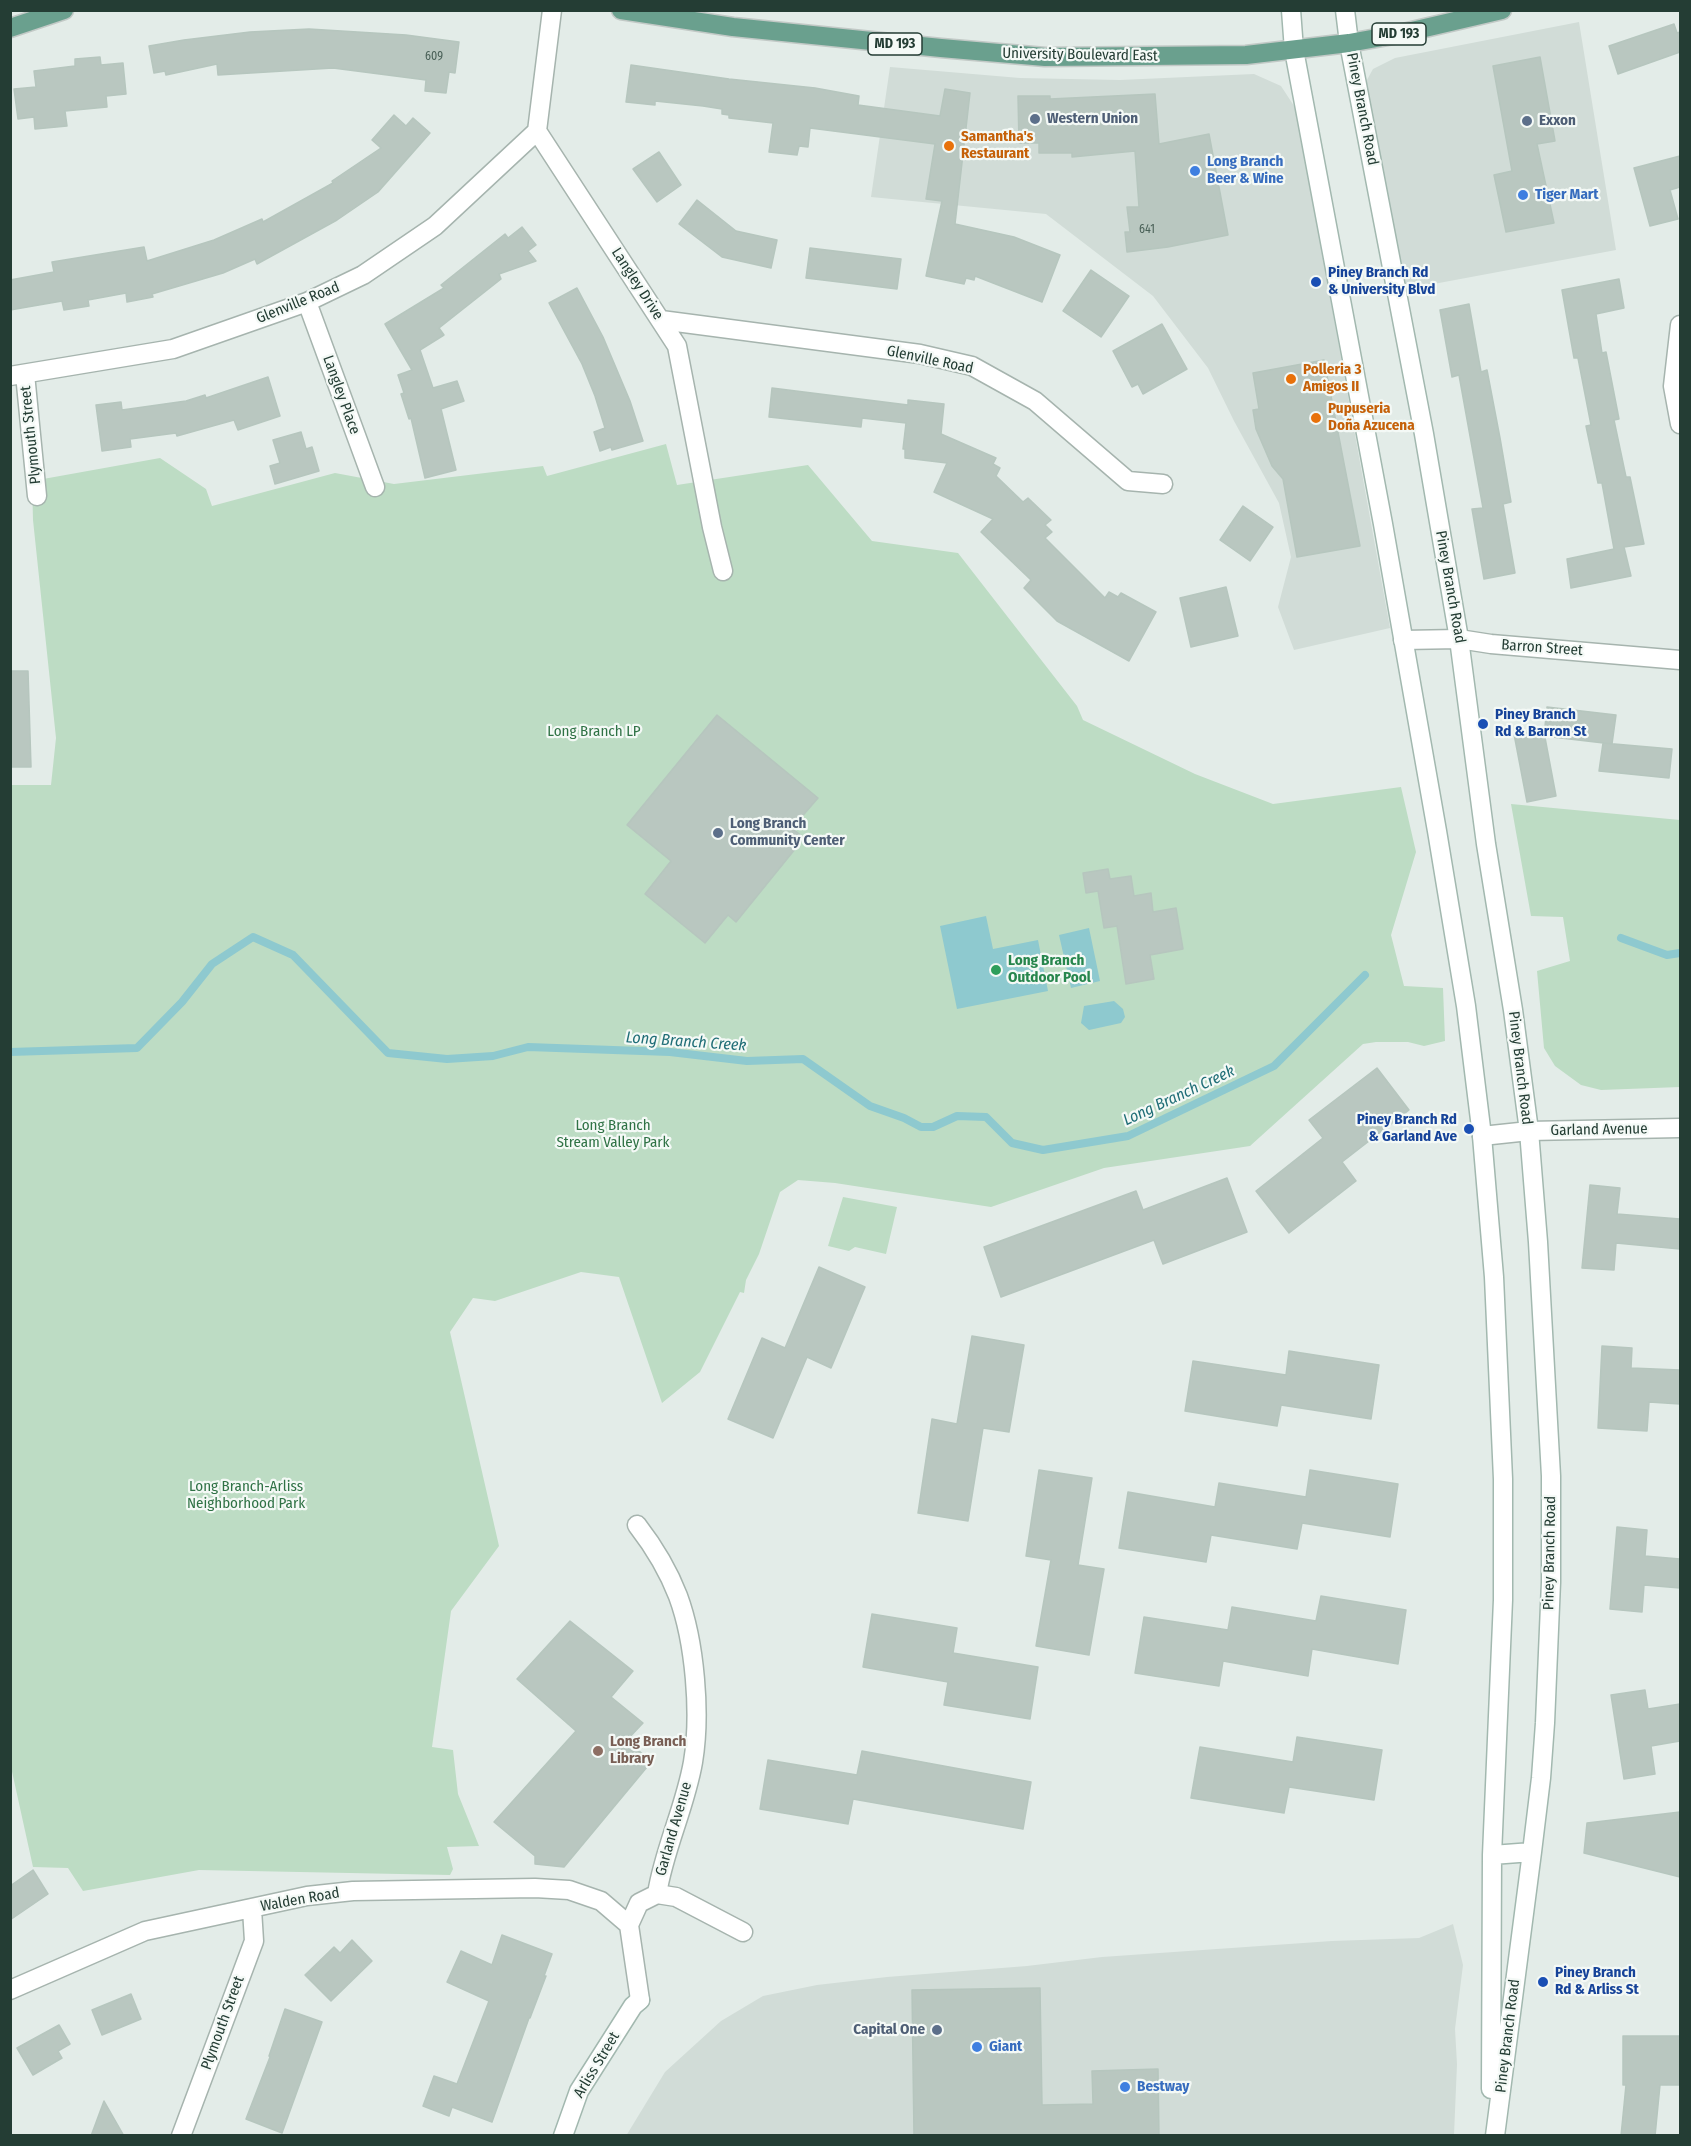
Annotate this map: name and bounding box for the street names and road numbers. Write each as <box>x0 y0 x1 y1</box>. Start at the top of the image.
road number: MD 193 <box>1372 23 1426 45</box>
road number: MD 193 <box>868 33 922 55</box>
street label: University Boulevard East <box>1002 45 1158 65</box>
street label: Piney Branch Road <box>1342 51 1382 167</box>
street label: Langley Drive <box>607 245 667 323</box>
street label: Glenville Road <box>254 278 342 328</box>
street label: Glenville Road <box>885 342 975 378</box>
street label: Langley Place <box>318 353 364 437</box>
street label: Plymouth Street <box>17 385 45 485</box>
street label: Piney Branch Road <box>1431 529 1469 645</box>
street label: Barron Street <box>1501 636 1583 660</box>
street label: Piney Branch Road <box>1504 1010 1536 1126</box>
street label: Garland Avenue <box>1550 1120 1648 1140</box>
street label: Piney Branch Road <box>1540 1496 1560 1610</box>
street label: Garland Avenue <box>652 1780 696 1878</box>
street label: Walden Road <box>259 1884 341 1916</box>
street label: Plymouth Street <box>198 1974 248 2072</box>
street label: Piney Branch Road <box>1492 1978 1524 2094</box>
street label: Arliss Street <box>570 2029 624 2101</box>

